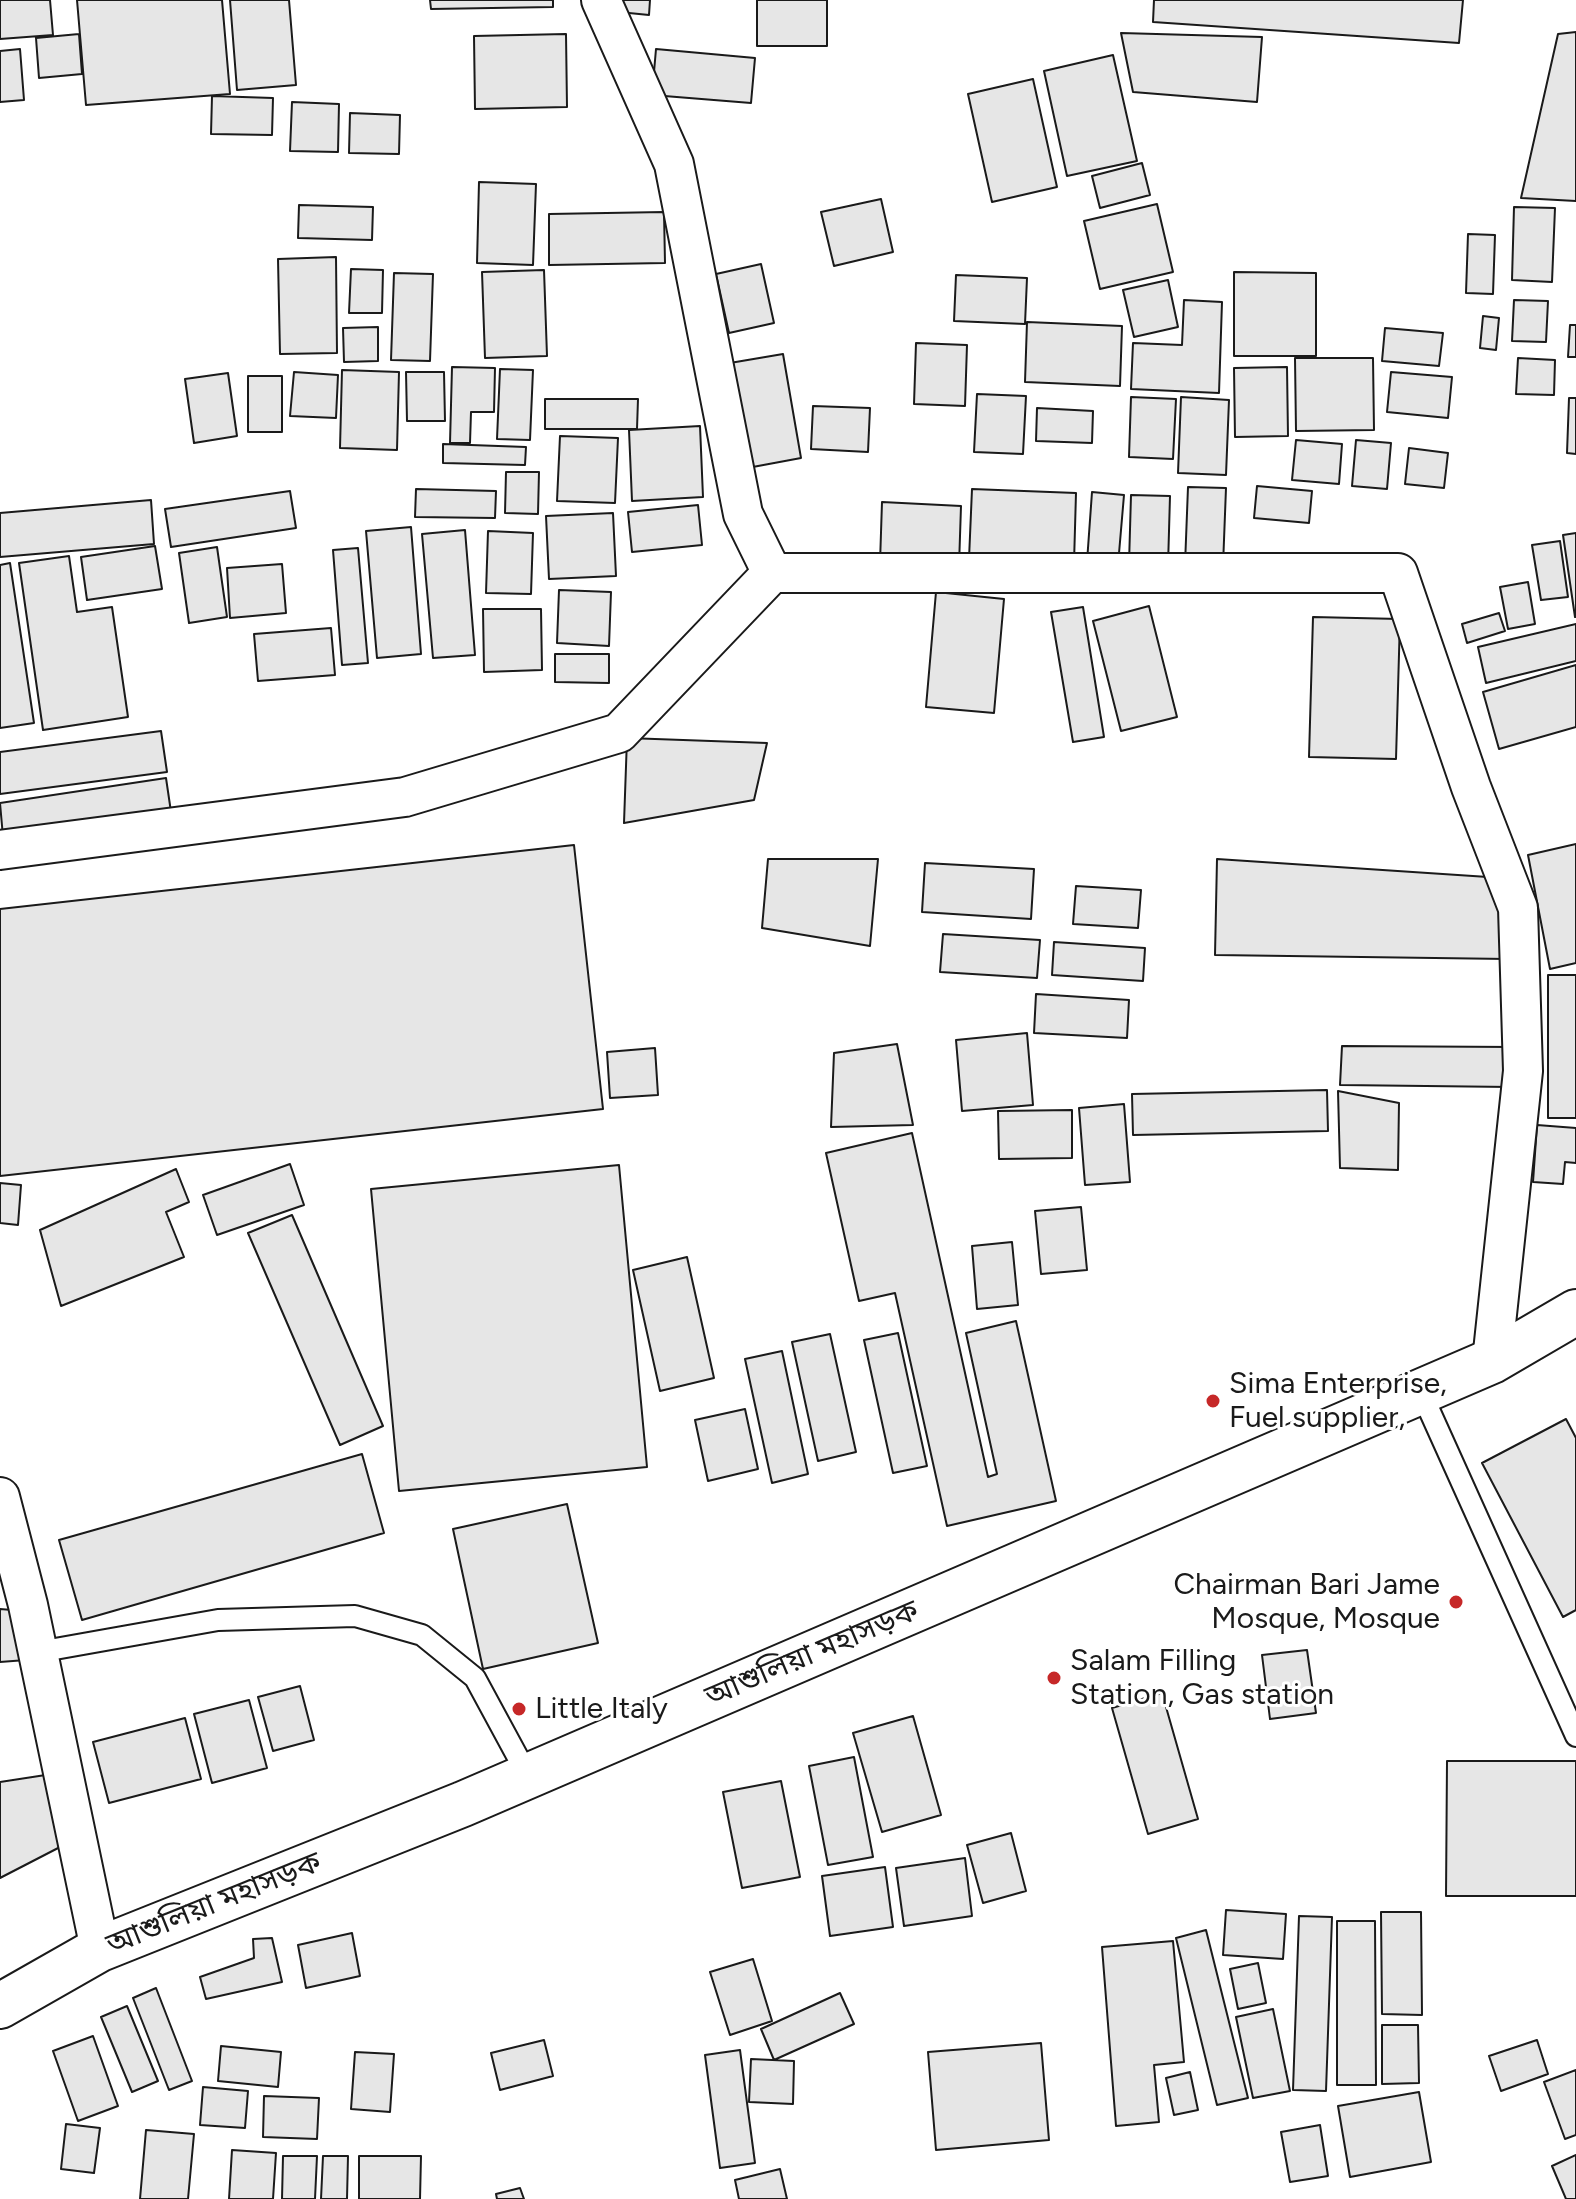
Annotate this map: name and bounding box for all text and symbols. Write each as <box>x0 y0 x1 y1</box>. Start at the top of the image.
place label: Sima Enterprise, Fuel supplier, <box>1229 1366 1447 1436</box>
marker: Sima Enterprise, Fuel supplier, <box>1204 1392 1222 1410</box>
place label: Chairman Bari Jame Mosque, Mosque <box>1173 1567 1440 1638</box>
street label: আশুলিয়া মহাসড়ক <box>700 1593 924 1715</box>
marker: Chairman Bari Jame Mosque, Mosque <box>1447 1593 1465 1611</box>
place label: Salam Filling Station, Gas station <box>1070 1643 1334 1714</box>
marker: Salam Filling Station, Gas station <box>1045 1669 1063 1687</box>
place label: Little Italy <box>535 1691 668 1727</box>
marker: Little Italy <box>510 1700 528 1718</box>
street label: আশুলিয়া মহাসড়ক <box>101 1845 327 1963</box>

